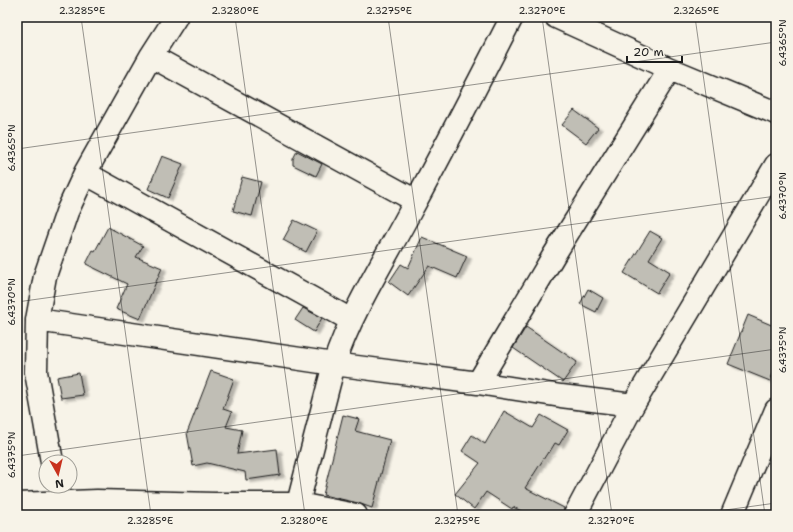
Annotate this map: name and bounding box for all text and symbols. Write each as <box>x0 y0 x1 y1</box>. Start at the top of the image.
text: 2.3285°E <box>59 4 105 17</box>
text: 2.3280°E <box>211 4 259 17</box>
text: 2.3275°E <box>366 4 412 17</box>
text: 2.3270°E <box>519 4 565 17</box>
text: 2.3265°E <box>673 4 719 17</box>
text: 6.4365°N <box>776 19 789 67</box>
scale bar <box>627 38 682 64</box>
text: 20 m <box>633 44 664 60</box>
text: 6.4365°N <box>5 124 18 172</box>
text: 6.4370°N <box>776 172 789 220</box>
text: 6.4370°N <box>5 278 18 326</box>
text: 6.4375°N <box>776 327 789 373</box>
text: 6.4375°N <box>5 432 18 478</box>
north arrow <box>38 454 78 494</box>
text: N <box>54 475 65 491</box>
text: 2.3285°E <box>127 514 173 527</box>
text: 2.3280°E <box>280 514 328 527</box>
text: 2.3275°E <box>434 514 480 527</box>
text: 2.3270°E <box>588 514 634 527</box>

